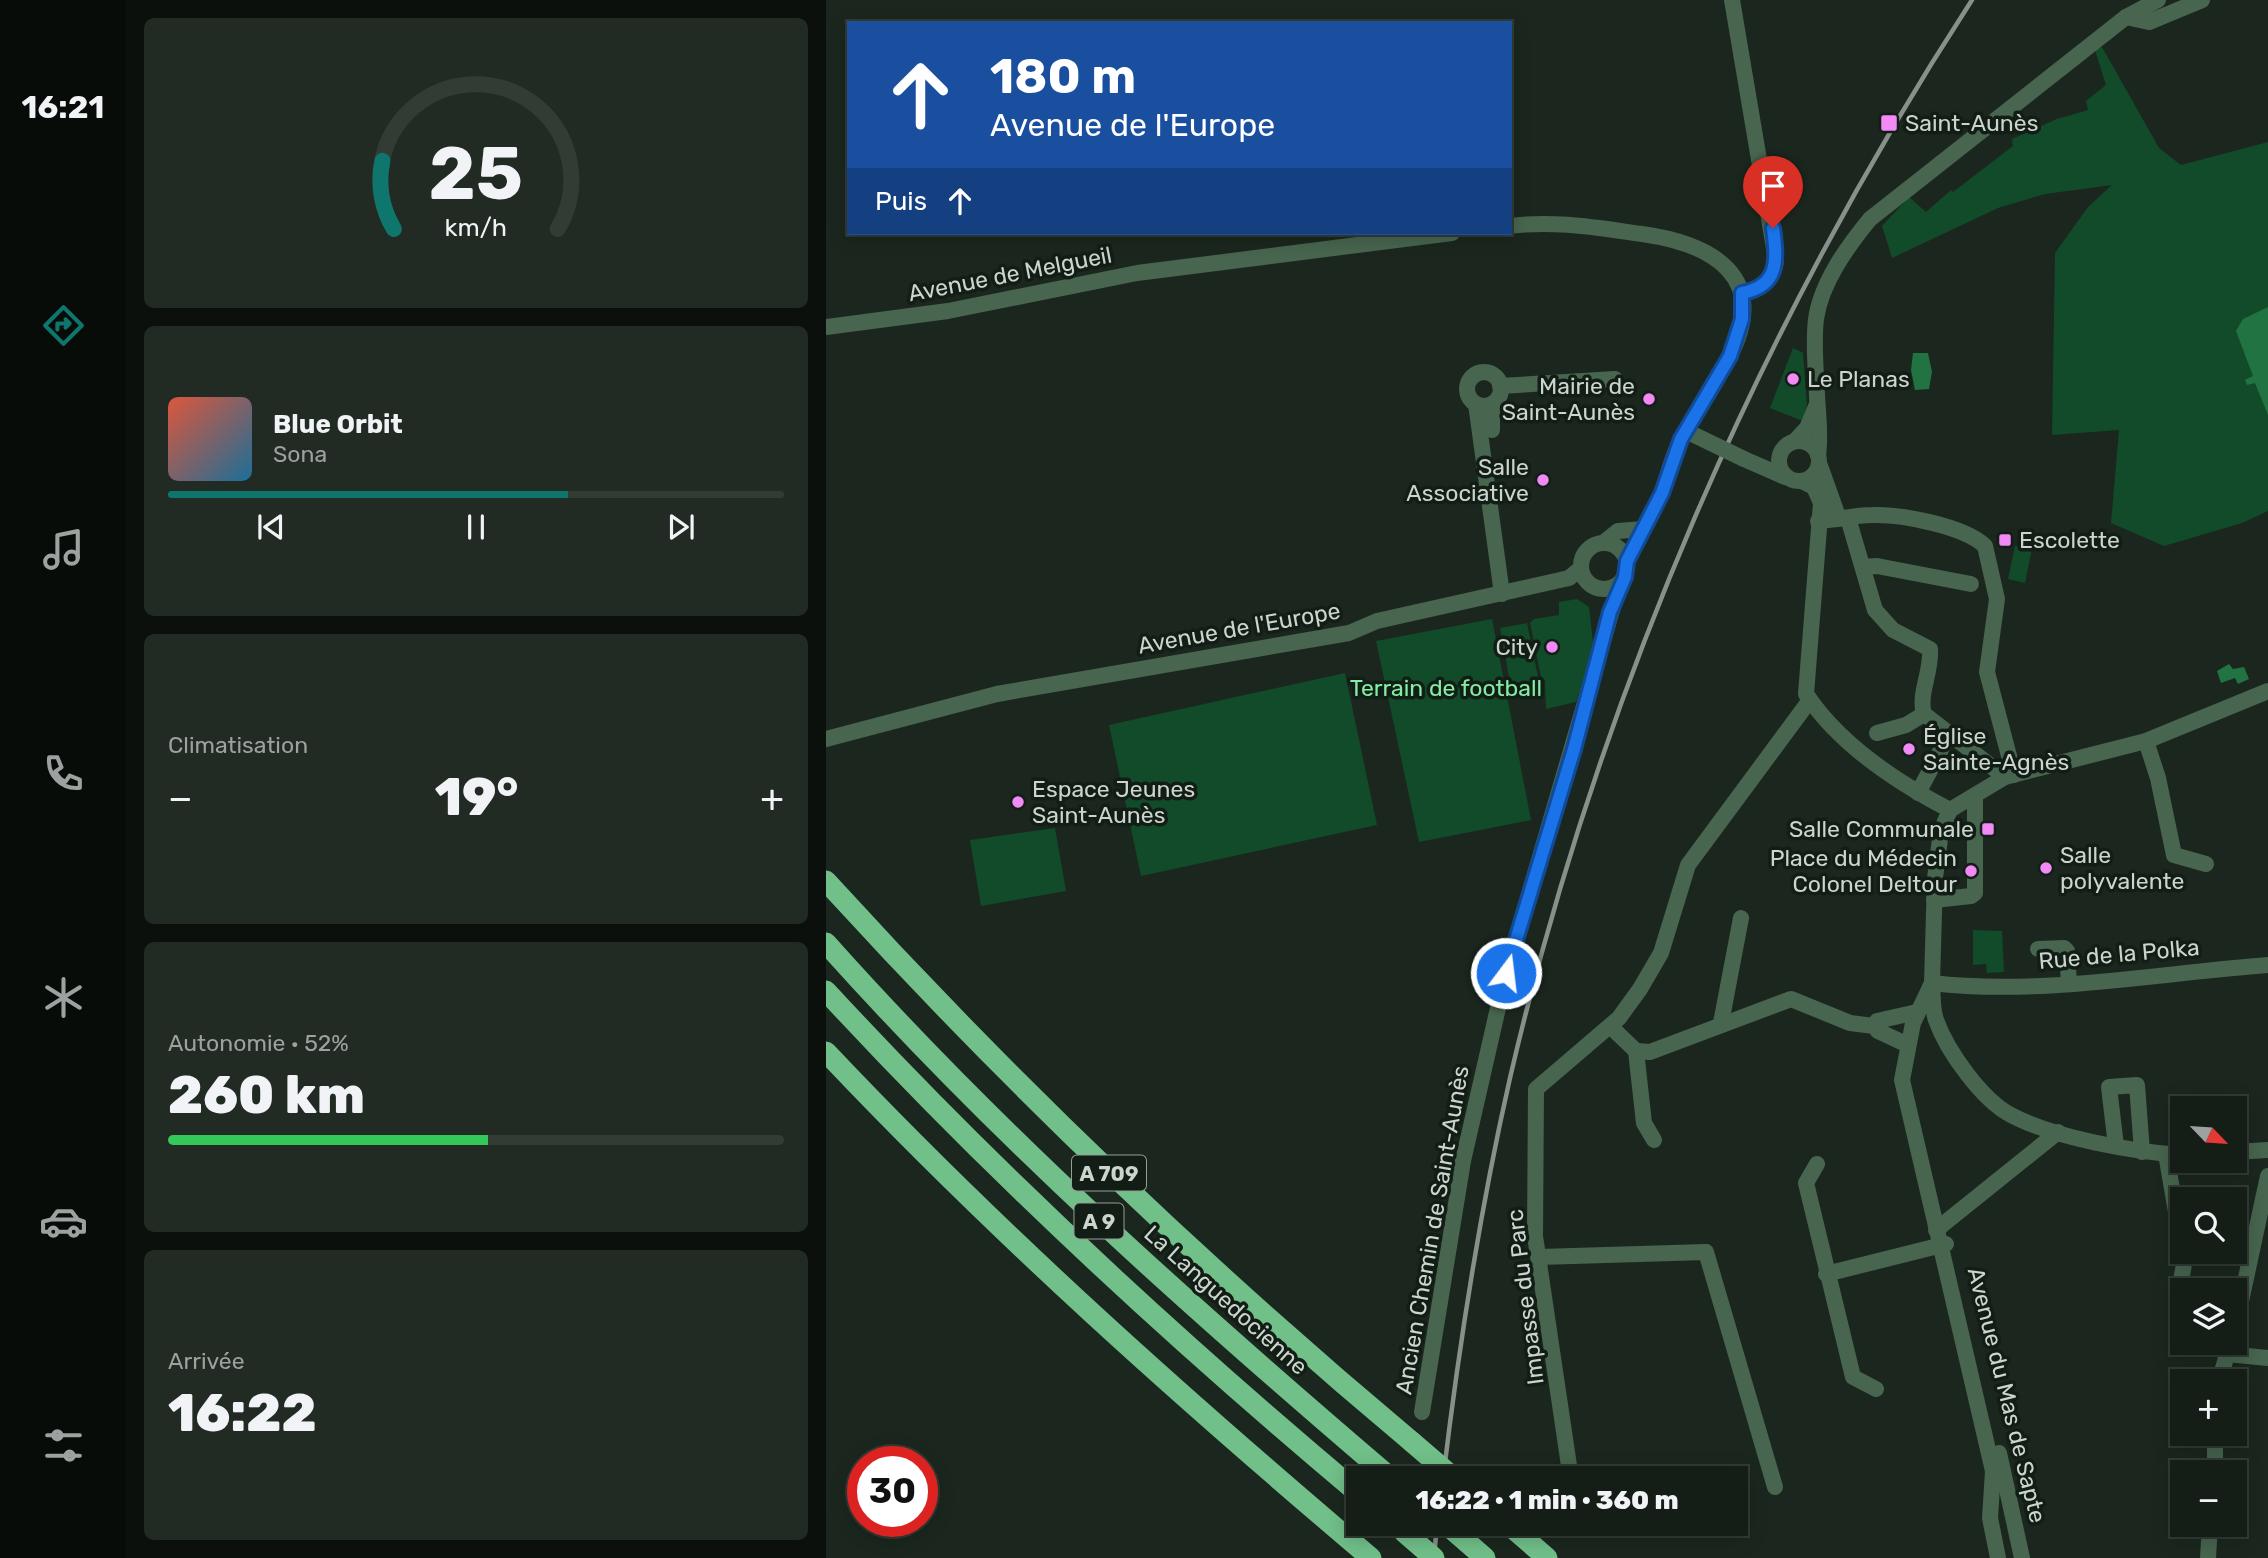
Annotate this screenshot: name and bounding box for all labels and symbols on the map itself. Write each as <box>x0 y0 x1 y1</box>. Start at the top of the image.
place label: Saint-Aunès <box>1905 109 2038 137</box>
marker: Saint-Aunès <box>1879 113 1899 133</box>
pin <box>1743 156 1803 228</box>
street label: Avenue de Melgueil <box>906 241 1114 307</box>
place label: Le Planas <box>1807 365 1910 393</box>
marker: Le Planas <box>1785 371 1801 387</box>
place label: Mairie de Saint-Aunès <box>1502 372 1635 426</box>
marker: Mairie de Saint-Aunès <box>1641 391 1657 407</box>
place label: Salle Associative <box>1406 453 1529 507</box>
marker: Salle Associative <box>1535 472 1551 488</box>
place label: Escolette <box>2019 526 2120 554</box>
marker: Escolette <box>1997 532 2013 548</box>
street label: Avenue de l'Europe <box>1136 596 1342 660</box>
place label: City <box>1495 633 1538 661</box>
marker: City <box>1544 639 1560 655</box>
park label: Terrain de football <box>1350 674 1542 702</box>
place label: Église Sainte-Agnès <box>1923 722 2069 776</box>
marker: Église Sainte-Agnès <box>1901 741 1917 757</box>
place label: Espace Jeunes Saint-Aunès <box>1032 775 1195 829</box>
marker: Espace Jeunes Saint-Aunès <box>1010 794 1026 810</box>
place label: Salle Communale <box>1789 815 1974 843</box>
marker: Salle Communale <box>1980 821 1996 837</box>
place label: Salle polyvalente <box>2060 841 2184 895</box>
place label: Place du Médecin Colonel Deltour <box>1770 844 1957 898</box>
marker: Salle polyvalente <box>2038 860 2054 876</box>
marker: Place du Médecin Colonel Deltour <box>1963 863 1979 879</box>
street label: Rue de la Polka <box>2037 933 2201 975</box>
position arrow <box>1469 936 1543 1010</box>
street label: Ancien Chemin de Saint-Aunès <box>1389 1063 1475 1397</box>
north arrow <box>2170 1096 2247 1172</box>
road number: A 709 <box>1072 1156 1146 1190</box>
road number: A 9 <box>1074 1204 1124 1238</box>
street label: Impasse du Parc <box>1500 1208 1550 1386</box>
street label: La Languedocienne <box>1139 1219 1313 1381</box>
street label: Avenue du Mas de Sapte <box>1962 1264 2052 1526</box>
speed limit sign: 30 <box>847 1446 938 1537</box>

